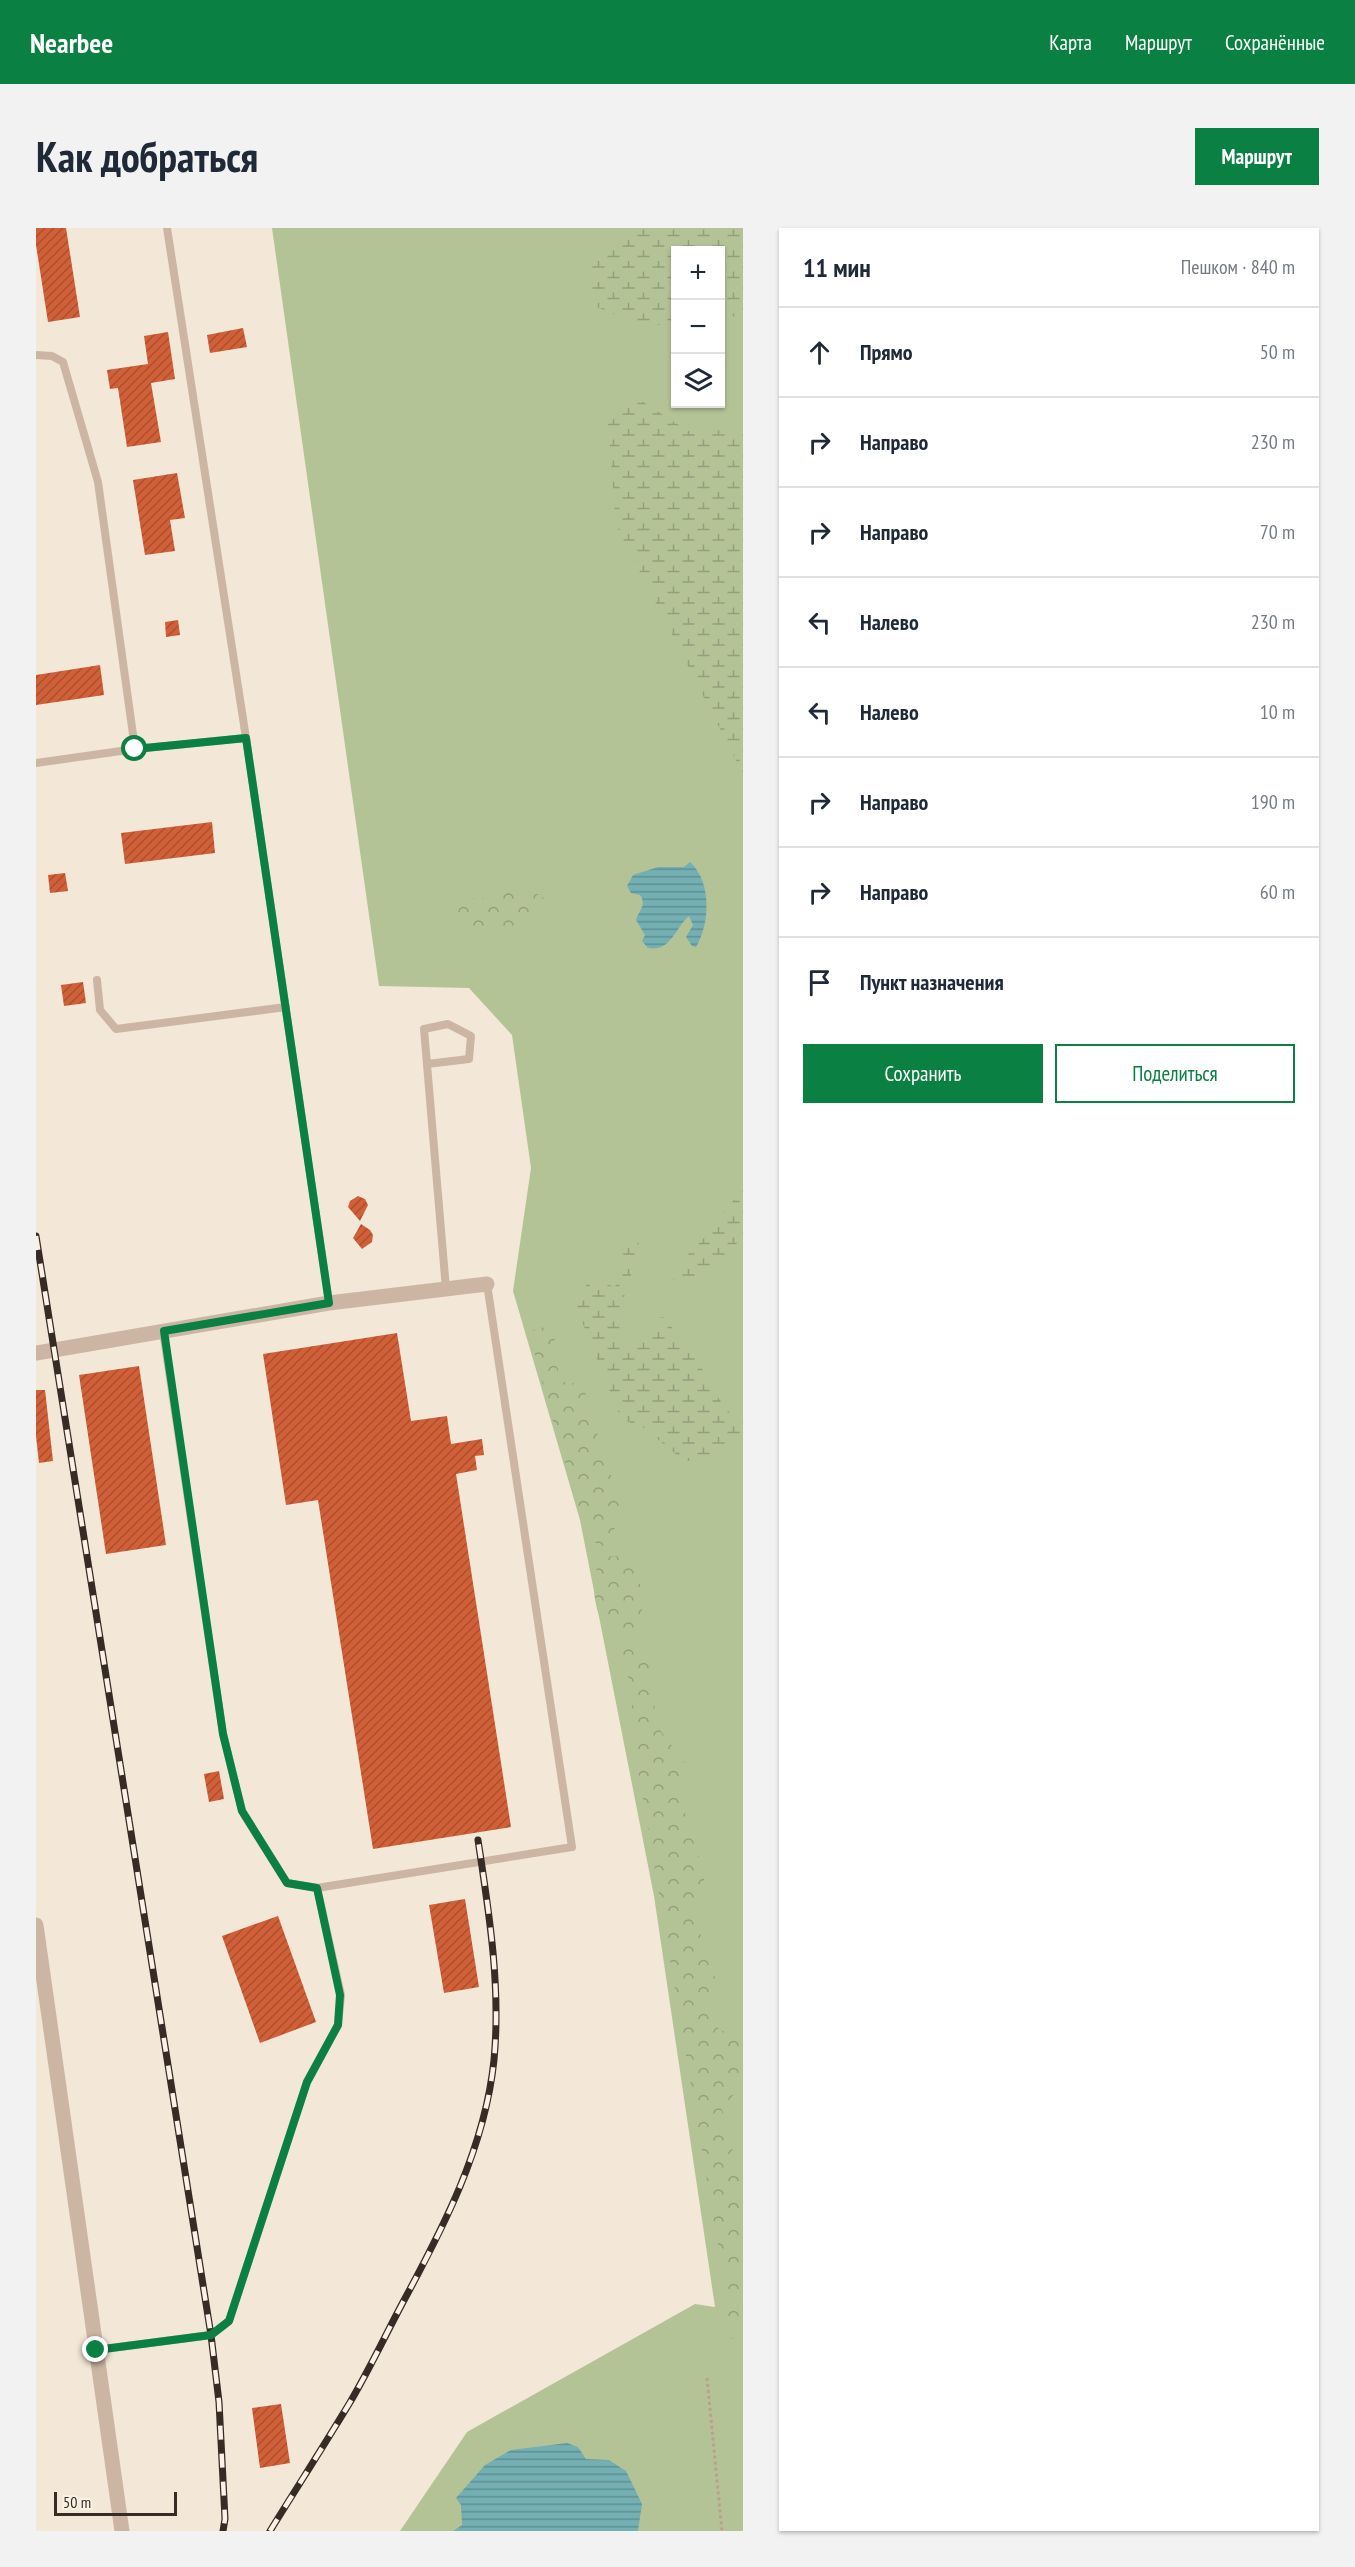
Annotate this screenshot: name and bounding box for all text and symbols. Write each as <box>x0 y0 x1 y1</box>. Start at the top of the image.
text: Nearbee <box>30 24 113 61</box>
text: Карта <box>1049 29 1092 56</box>
text: Маршрут <box>1125 29 1192 56</box>
text: Сохранённые <box>1225 29 1325 56</box>
button: Маршрут <box>1195 128 1319 185</box>
text: Как добраться <box>36 129 258 184</box>
map controls <box>671 246 725 408</box>
button: + <box>671 246 725 300</box>
text: 11 мин <box>803 251 871 284</box>
text: Пешком · 840 m <box>1181 254 1295 280</box>
button: − <box>671 300 725 354</box>
icon: ahead <box>803 336 836 369</box>
text: Прямо <box>860 338 913 366</box>
text: 50 m <box>1260 339 1295 365</box>
button: layers <box>671 354 725 408</box>
icon: right <box>803 426 836 459</box>
text: Направо <box>860 428 928 456</box>
text: 230 m <box>1251 429 1295 455</box>
icon: right <box>803 516 836 549</box>
text: Направо <box>860 518 928 546</box>
text: 70 m <box>1260 519 1295 545</box>
icon: left <box>803 606 836 639</box>
text: Налево <box>860 608 919 636</box>
text: 230 m <box>1251 609 1295 635</box>
icon: left <box>803 696 836 729</box>
text: Налево <box>860 698 919 726</box>
text: 10 m <box>1260 699 1295 725</box>
route start <box>121 735 147 761</box>
icon: right <box>803 786 836 819</box>
text: Направо <box>860 788 928 816</box>
text: 190 m <box>1251 789 1295 815</box>
icon: right <box>803 876 836 909</box>
text: Направо <box>860 878 928 906</box>
text: 60 m <box>1260 879 1295 905</box>
icon: arrive <box>803 966 836 999</box>
text: Пункт назначения <box>860 968 1004 996</box>
button: Сохранить <box>803 1044 1043 1103</box>
button: Поделиться <box>1055 1044 1295 1103</box>
route end <box>82 2336 108 2362</box>
scale bar <box>54 2489 177 2516</box>
text: 50 m <box>63 2492 91 2512</box>

